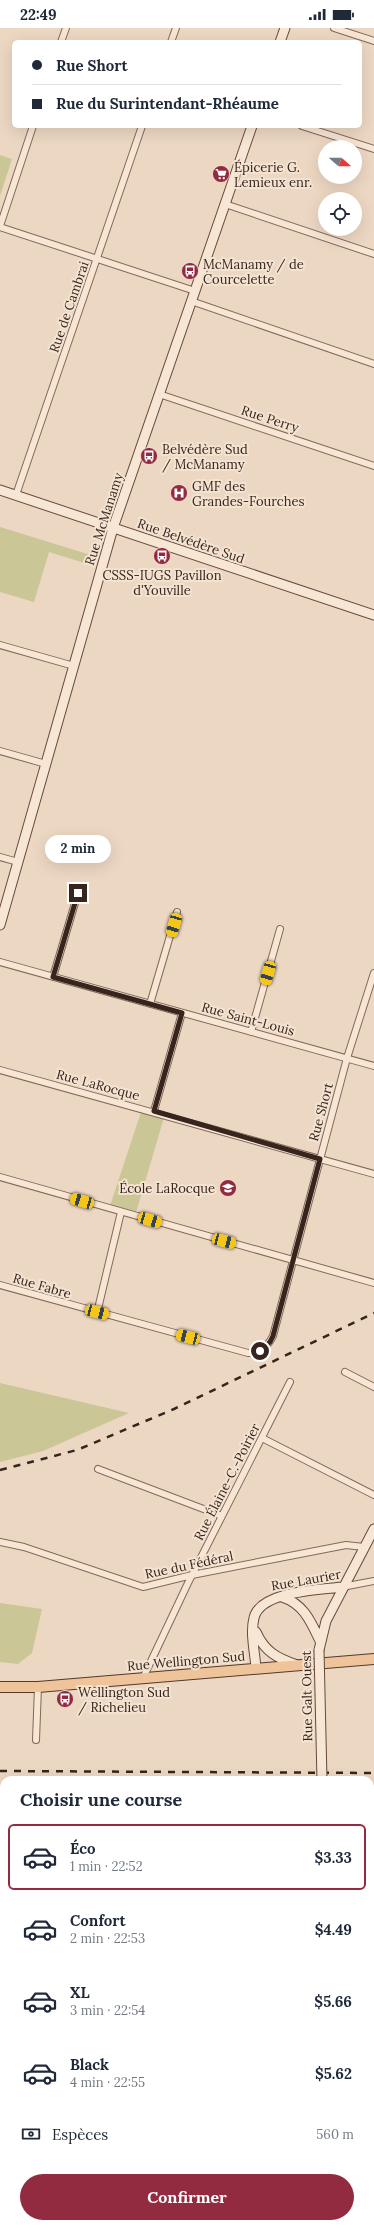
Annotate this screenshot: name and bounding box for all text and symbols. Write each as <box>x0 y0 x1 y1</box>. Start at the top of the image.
text: 22:49 <box>20 5 57 24</box>
text: Rue Short <box>56 56 128 75</box>
text: Rue du Surintendant-Rhéaume <box>56 94 279 113</box>
north arrow <box>318 140 362 184</box>
map controls <box>318 140 362 236</box>
place label: Épicerie G. Lemieux enr. <box>234 159 312 191</box>
supermarket icon: Épicerie G. Lemieux enr. <box>211 164 231 184</box>
button: locate <box>318 192 362 236</box>
place label: McManamy / de Courcelette <box>203 256 304 288</box>
street label: Rue de Cambrai <box>45 259 93 355</box>
bus stop icon: McManamy / de Courcelette <box>180 261 200 281</box>
street label: Rue Perry <box>239 402 301 436</box>
place label: Belvédère Sud / McManamy <box>162 441 248 473</box>
bus stop icon: Belvédère Sud / McManamy <box>139 446 159 466</box>
street label: Rue McManamy <box>81 470 127 568</box>
place label: GMF des Grandes-Fourches <box>192 478 305 510</box>
hospital icon: GMF des Grandes-Fourches <box>169 483 189 503</box>
street label: Rue Belvédère Sud <box>135 515 247 567</box>
bus stop icon: CSSS-IUGS Pavillon d'Youville <box>152 546 172 566</box>
place label: CSSS-IUGS Pavillon d'Youville <box>102 567 222 599</box>
callout: 2 min <box>45 835 111 863</box>
text: 2 min <box>61 840 95 857</box>
route end <box>69 884 87 902</box>
car <box>165 912 183 938</box>
car <box>259 960 277 986</box>
street label: Rue Saint-Louis <box>200 998 296 1040</box>
street label: Rue LaRocque <box>54 1066 142 1104</box>
street label: Rue Short <box>305 1081 337 1143</box>
school or university icon: École LaRocque <box>218 1178 238 1198</box>
place label: École LaRocque <box>119 1180 215 1197</box>
car <box>69 1192 95 1210</box>
car <box>137 1211 163 1229</box>
car <box>211 1232 237 1250</box>
street label: Rue Fabre <box>11 1270 73 1302</box>
car <box>84 1303 110 1321</box>
car <box>175 1328 201 1346</box>
route start <box>251 1342 269 1360</box>
street label: Rue Élaine-C.-Poirier <box>190 1420 264 1543</box>
street label: Rue du Fédéral <box>143 1547 235 1583</box>
street label: Rue Laurier <box>270 1565 343 1594</box>
street label: Rue Wellington Sud <box>126 1647 246 1675</box>
street label: Rue Galt Ouest <box>298 1650 316 1742</box>
place label: Wellington Sud / Richelieu <box>78 1684 170 1716</box>
bus stop icon: Wellington Sud / Richelieu <box>55 1689 75 1709</box>
text: Choisir une course <box>20 1788 182 1811</box>
icon: car <box>22 1839 58 1875</box>
text: Éco <box>70 1839 96 1858</box>
text: $3.33 <box>314 1848 352 1867</box>
text: 1 min · 22:52 <box>70 1858 143 1875</box>
icon: car <box>22 1911 58 1947</box>
text: Confort <box>70 1911 126 1930</box>
text: $4.49 <box>315 1920 352 1939</box>
text: 2 min · 22:53 <box>70 1930 145 1947</box>
icon: car <box>22 1983 58 2019</box>
text: XL <box>70 1983 90 2002</box>
text: $5.66 <box>314 1992 352 2011</box>
text: 3 min · 22:54 <box>70 2002 145 2019</box>
icon: car <box>22 2055 58 2091</box>
text: Black <box>70 2055 109 2074</box>
text: $5.62 <box>315 2064 352 2083</box>
text: 4 min · 22:55 <box>70 2074 145 2091</box>
icon: cash <box>20 2123 42 2145</box>
text: Espèces <box>52 2125 108 2144</box>
text: 560 m <box>316 2126 354 2143</box>
button: Confirmer <box>20 2174 354 2220</box>

